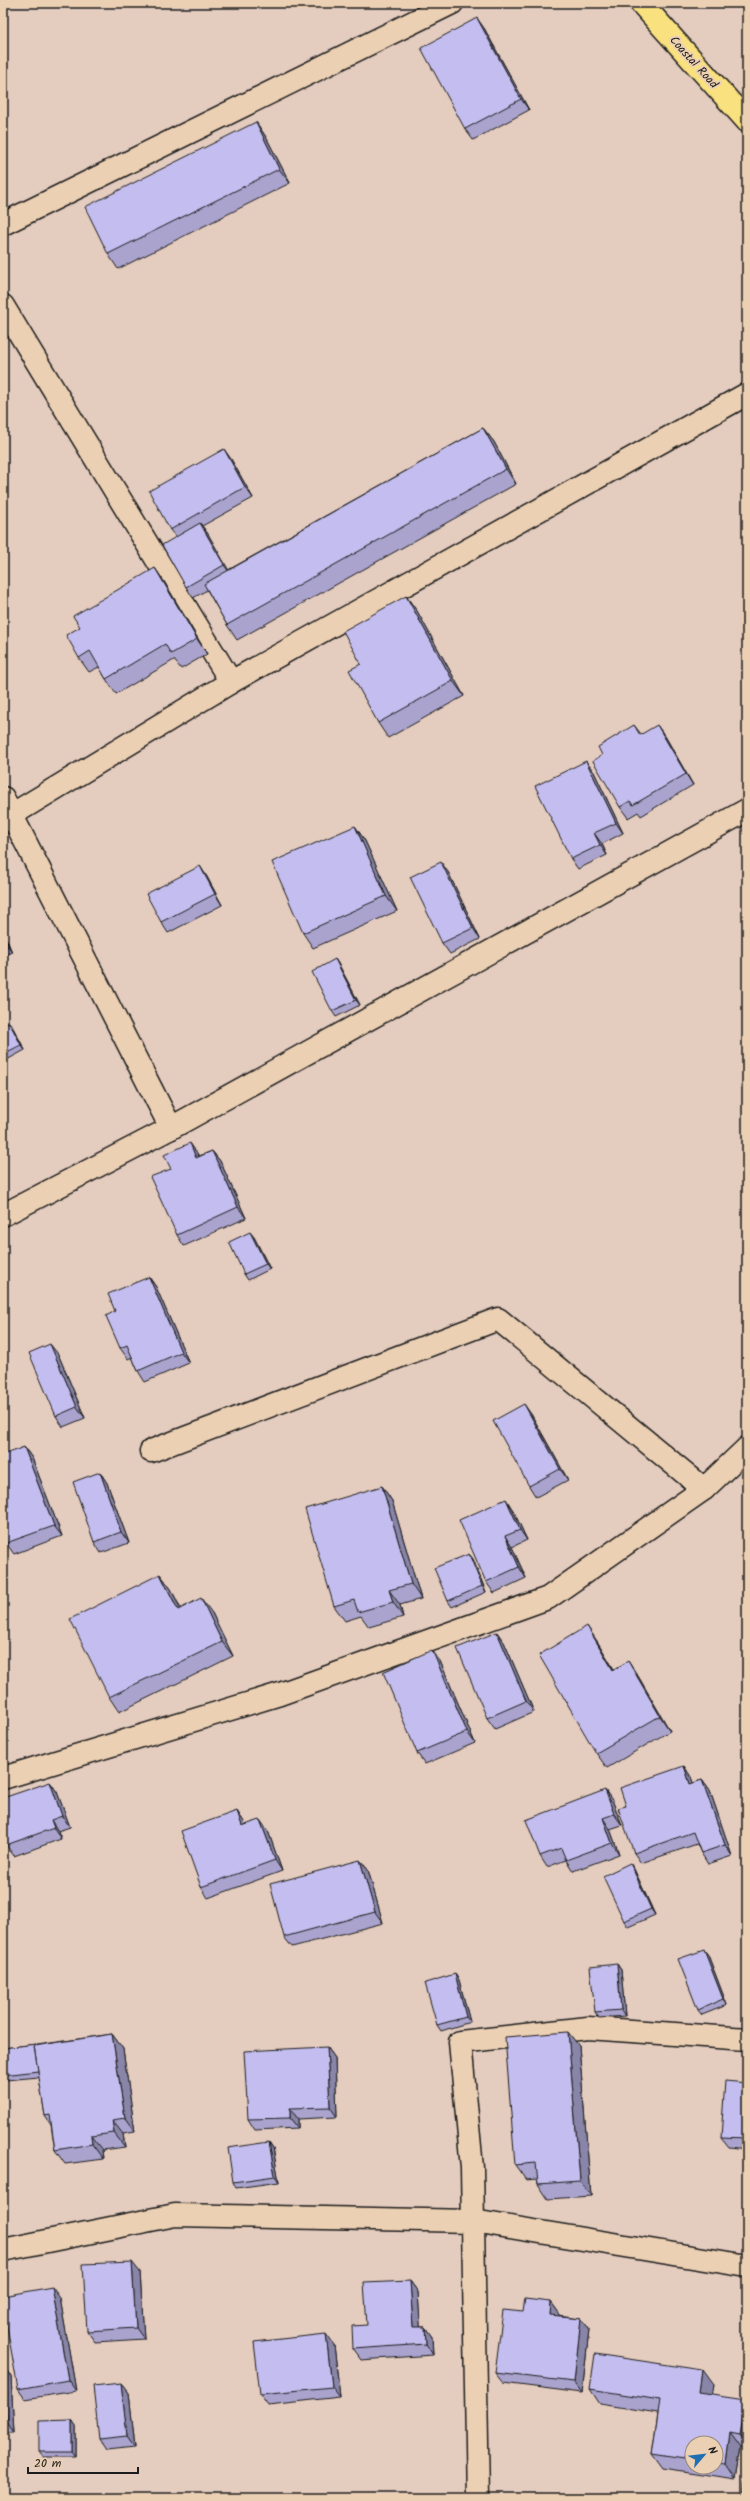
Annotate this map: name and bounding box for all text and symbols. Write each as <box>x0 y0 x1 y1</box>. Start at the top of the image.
street label: Coastal Road <box>665 32 723 94</box>
north arrow <box>684 2435 724 2475</box>
text: N <box>702 2443 722 2458</box>
scale bar <box>28 2449 138 2475</box>
text: 20 m <box>34 2454 62 2473</box>

